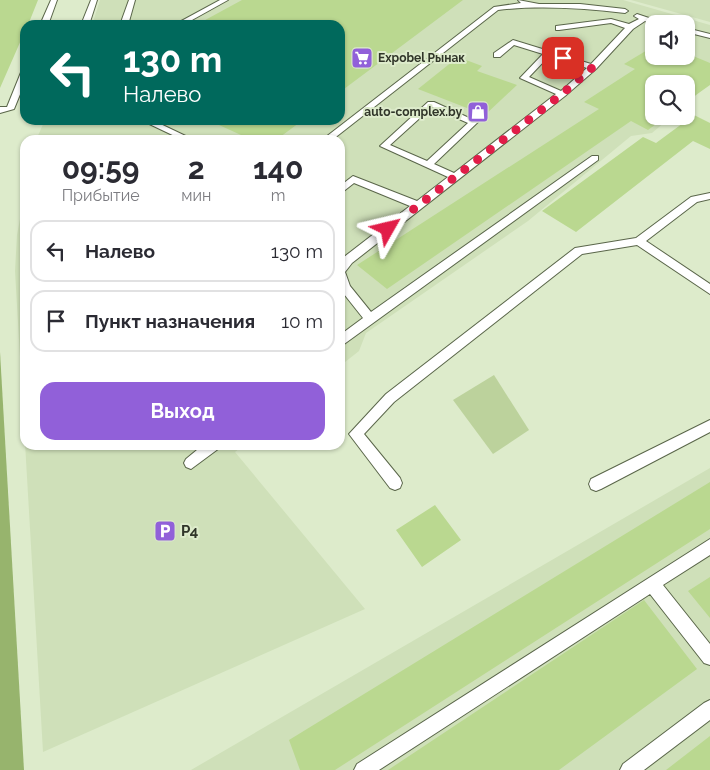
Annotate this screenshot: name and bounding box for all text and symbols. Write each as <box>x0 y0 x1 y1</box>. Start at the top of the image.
map controls <box>645 15 695 125</box>
button: sound <box>645 15 695 65</box>
pin <box>542 37 584 79</box>
text: 130 m <box>123 39 222 80</box>
icon: left <box>40 40 105 105</box>
icon: arrive <box>549 44 577 72</box>
supermarket icon: Expobel Рынак <box>350 46 374 70</box>
place label: Expobel Рынак <box>378 51 465 65</box>
button: search <box>645 75 695 125</box>
text: Налево <box>123 81 201 107</box>
shop icon: auto-complex.by <box>466 100 490 124</box>
place label: auto-complex.by <box>364 105 462 119</box>
text: 09:59 <box>62 151 140 186</box>
text: 2 <box>188 151 205 186</box>
text: 140 <box>253 151 303 186</box>
text: Прибытие <box>62 186 140 205</box>
text: мин <box>181 186 211 205</box>
text: m <box>271 186 285 205</box>
position arrow <box>361 202 413 254</box>
icon: left <box>42 237 70 265</box>
text: Налево <box>85 240 155 262</box>
text: 130 m <box>271 240 323 262</box>
icon: arrive <box>42 307 70 335</box>
text: Пункт назначения <box>85 310 255 332</box>
text: 10 m <box>281 310 323 332</box>
button: Выход <box>40 382 325 440</box>
parking icon: P4 <box>153 519 177 543</box>
place label: P4 <box>181 522 199 540</box>

